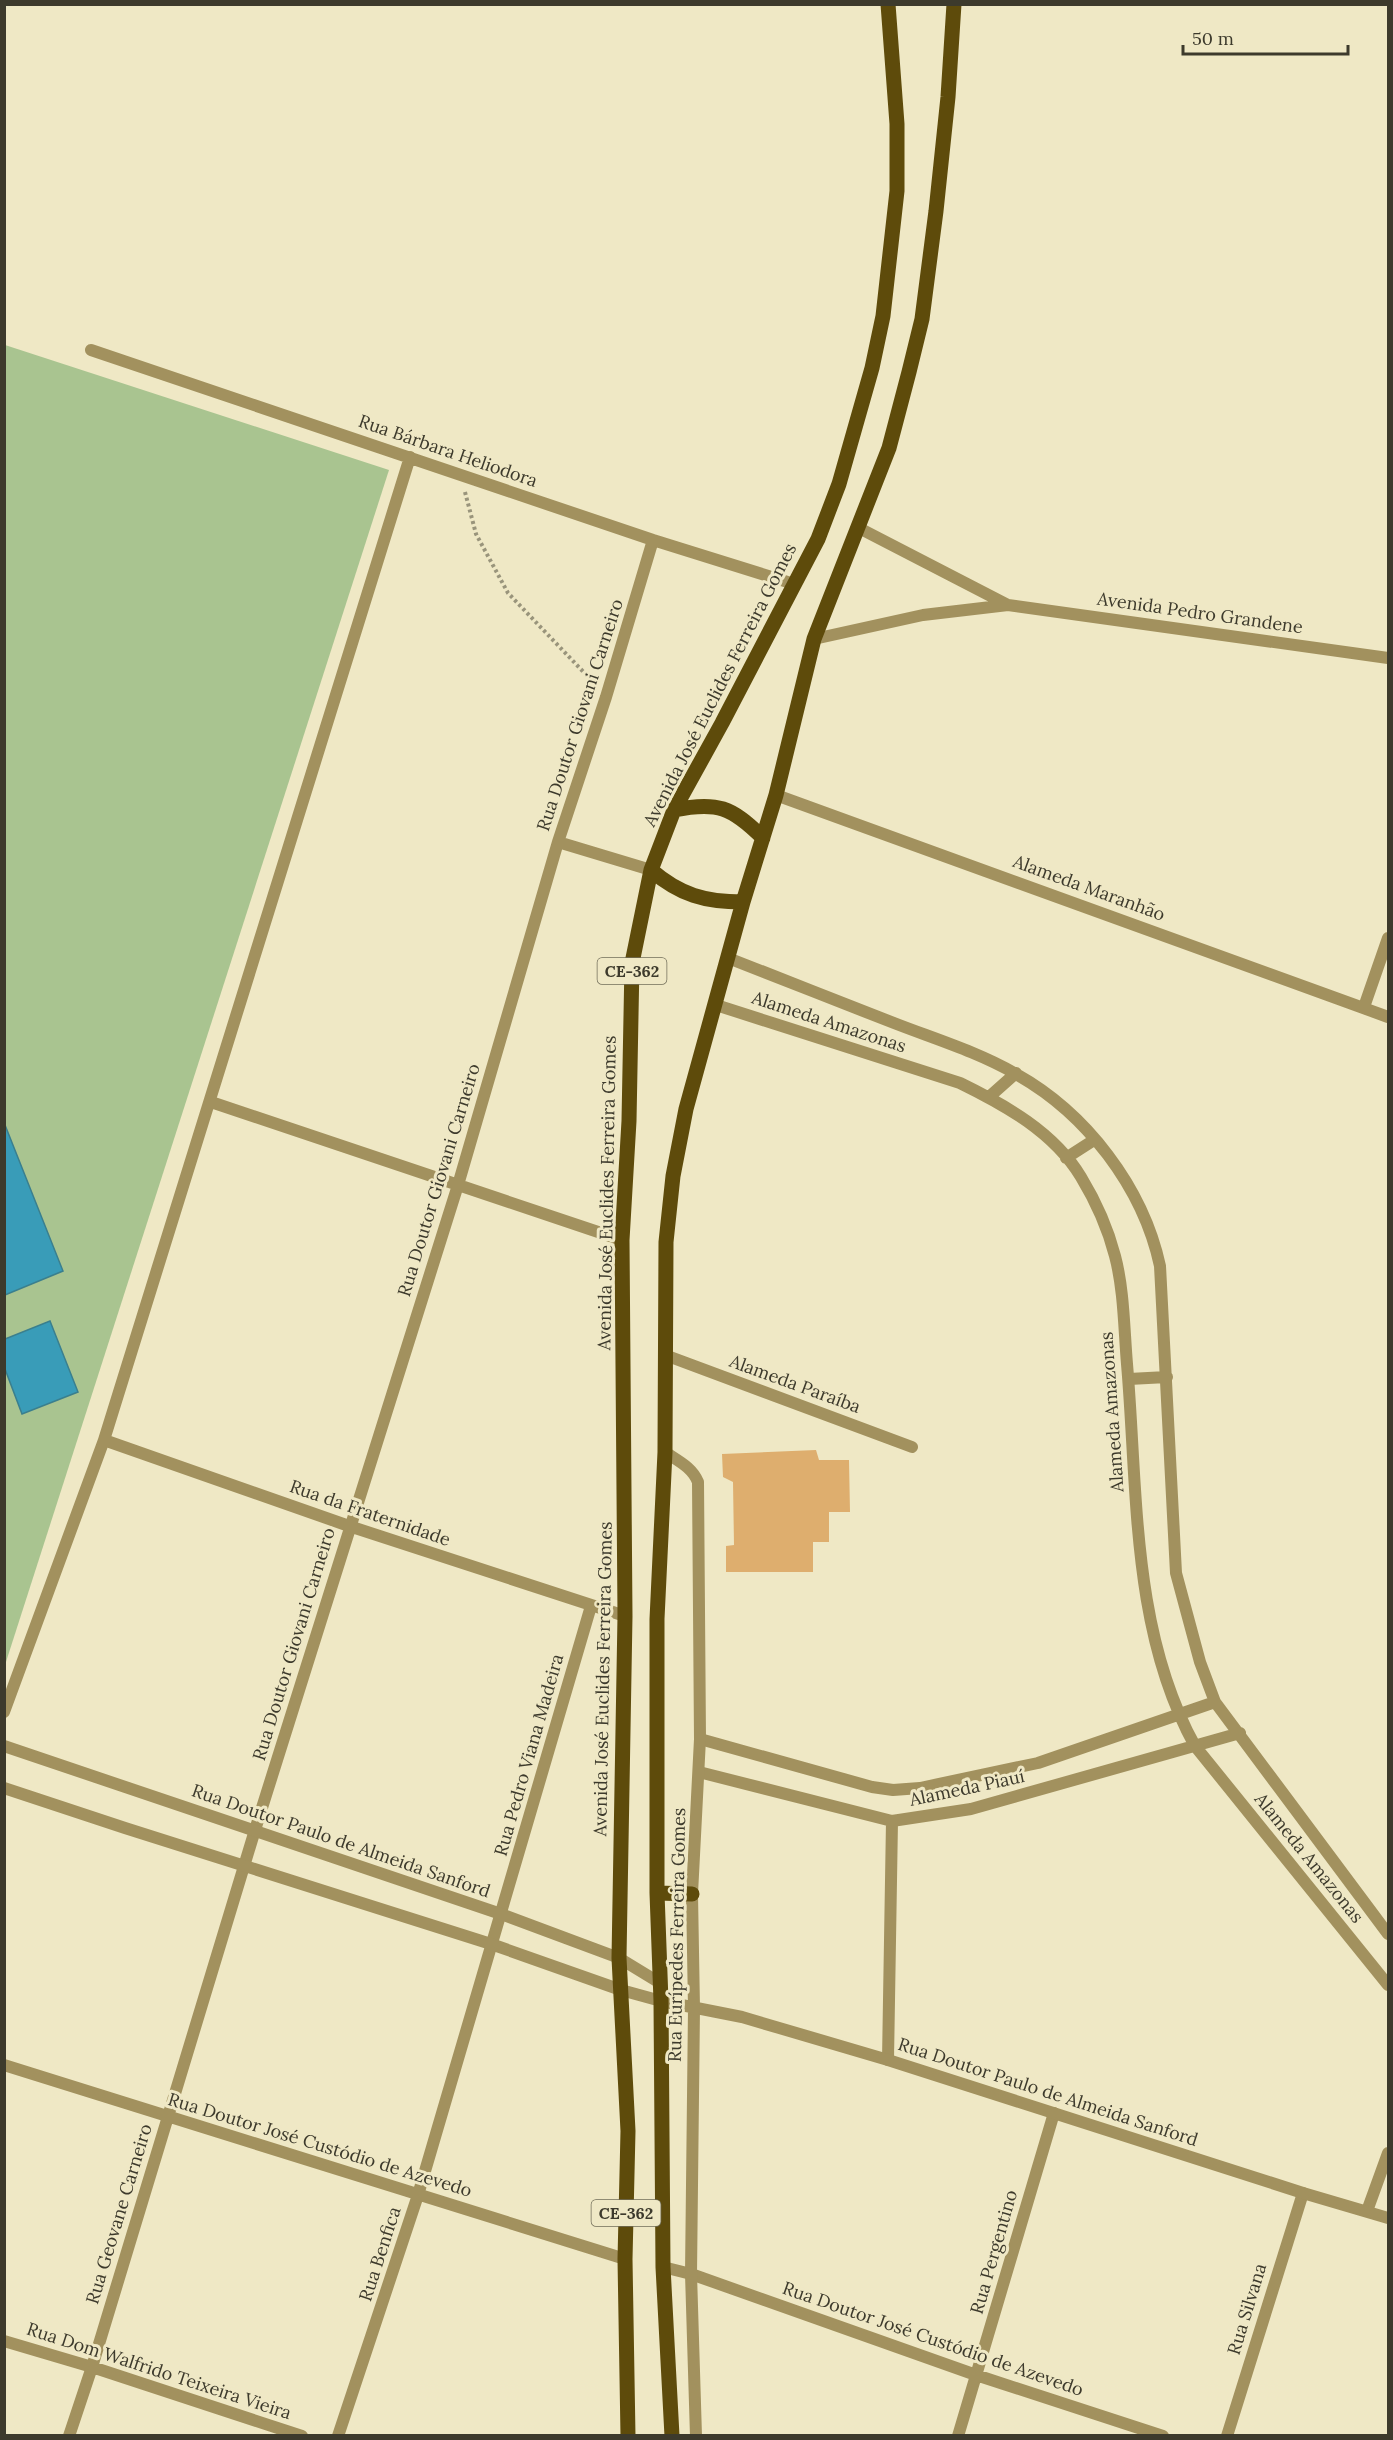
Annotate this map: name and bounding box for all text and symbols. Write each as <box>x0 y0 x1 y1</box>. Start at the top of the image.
scale bar <box>1183 18 1348 56</box>
text: 50 m <box>1192 27 1234 50</box>
street label: Rua Bárbara Heliodora <box>356 409 541 492</box>
street label: Avenida José Euclides Ferreira Gomes <box>637 539 801 831</box>
street label: Avenida Pedro Grandene <box>1095 587 1305 638</box>
street label: Rua Doutor Giovani Carneiro <box>531 596 628 834</box>
street label: Alameda Maranhão <box>1009 849 1168 926</box>
road number: CE-362 <box>598 958 666 984</box>
street label: Alameda Amazonas <box>748 985 909 1057</box>
street label: Avenida José Euclides Ferreira Gomes <box>592 1035 621 1352</box>
street label: Rua Doutor Giovani Carneiro <box>392 1061 485 1299</box>
street label: Alameda Amazonas <box>1094 1331 1129 1494</box>
street label: Alameda Paraíba <box>726 1349 864 1418</box>
street label: Rua da Fraternidade <box>287 1474 454 1551</box>
street label: Avenida José Euclides Ferreira Gomes <box>588 1521 617 1838</box>
street label: Rua Doutor Giovani Carneiro <box>247 1525 340 1763</box>
street label: Rua Pedro Viana Madeira <box>489 1651 568 1859</box>
street label: Alameda Piauí <box>906 1764 1026 1811</box>
street label: Rua Doutor Paulo de Almeida Sanford <box>189 1779 494 1903</box>
street label: Alameda Amazonas <box>1249 1787 1369 1927</box>
street label: Rua Eurípedes Ferreira Gomes <box>663 1808 690 2062</box>
street label: Rua Doutor Paulo de Almeida Sanford <box>895 2032 1201 2151</box>
street label: Rua Doutor José Custódio de Azevedo <box>165 2087 475 2202</box>
street label: Rua Geovane Carneiro <box>80 2121 157 2307</box>
street label: Rua Pergentino <box>965 2187 1022 2317</box>
road number: CE-362 <box>592 2200 660 2226</box>
street label: Rua Benfica <box>353 2204 406 2304</box>
street label: Rua Silvana <box>1222 2260 1271 2357</box>
street label: Rua Doutor José Custódio de Azevedo <box>780 2276 1087 2401</box>
street label: Rua Dom Walfrido Teixeira Vieira <box>24 2317 294 2424</box>

